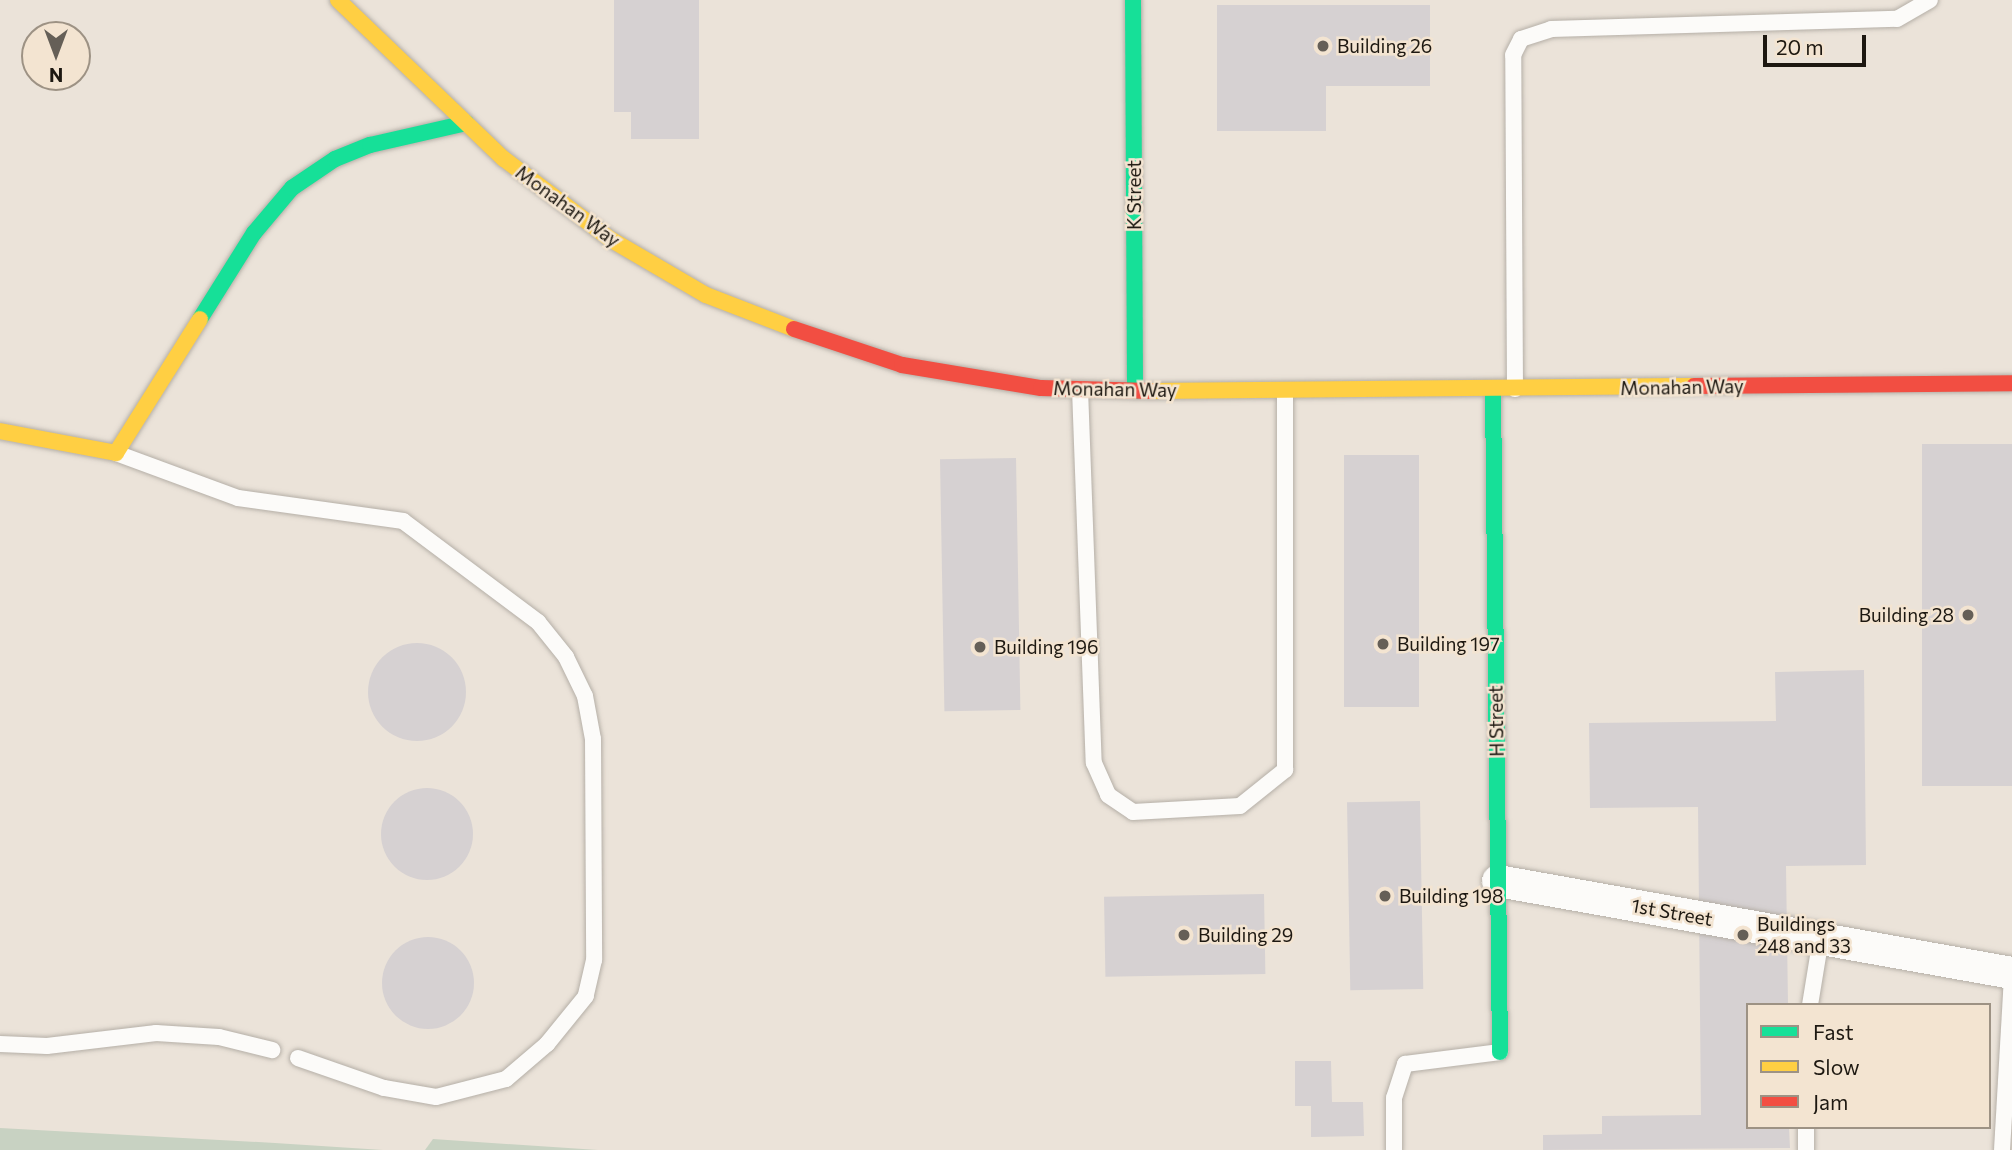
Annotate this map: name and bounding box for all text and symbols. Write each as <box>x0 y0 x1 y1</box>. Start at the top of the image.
north arrow <box>21 21 91 91</box>
scale bar <box>1767 21 1870 65</box>
text: 20 m <box>1776 34 1824 59</box>
place label: Building 26 <box>1337 35 1432 57</box>
marker: Building 26 <box>1315 38 1331 54</box>
text: N <box>49 64 63 87</box>
street label: Monahan Way <box>511 160 625 252</box>
street label: K Street <box>1123 160 1145 230</box>
street label: Monahan Way <box>1620 375 1744 399</box>
street label: Monahan Way <box>1053 377 1177 401</box>
place label: Building 28 <box>1859 604 1954 626</box>
marker: Building 28 <box>1960 607 1976 623</box>
place label: Building 197 <box>1397 633 1500 655</box>
place label: Building 196 <box>994 636 1098 658</box>
marker: Building 197 <box>1375 636 1391 652</box>
marker: Building 196 <box>972 639 988 655</box>
street label: H Street <box>1484 685 1508 757</box>
place label: Building 198 <box>1399 885 1503 907</box>
marker: Building 198 <box>1377 888 1393 904</box>
street label: 1st Street <box>1630 894 1714 930</box>
place label: Buildings 248 and 33 <box>1757 913 1851 957</box>
place label: Building 29 <box>1198 924 1293 946</box>
marker: Building 29 <box>1176 927 1192 943</box>
marker: Buildings 248 and 33 <box>1735 927 1751 943</box>
legend <box>1746 1003 1991 1129</box>
text: Fast <box>1813 1019 1854 1044</box>
text: Slow <box>1813 1054 1860 1079</box>
text: Jam <box>1813 1089 1848 1114</box>

